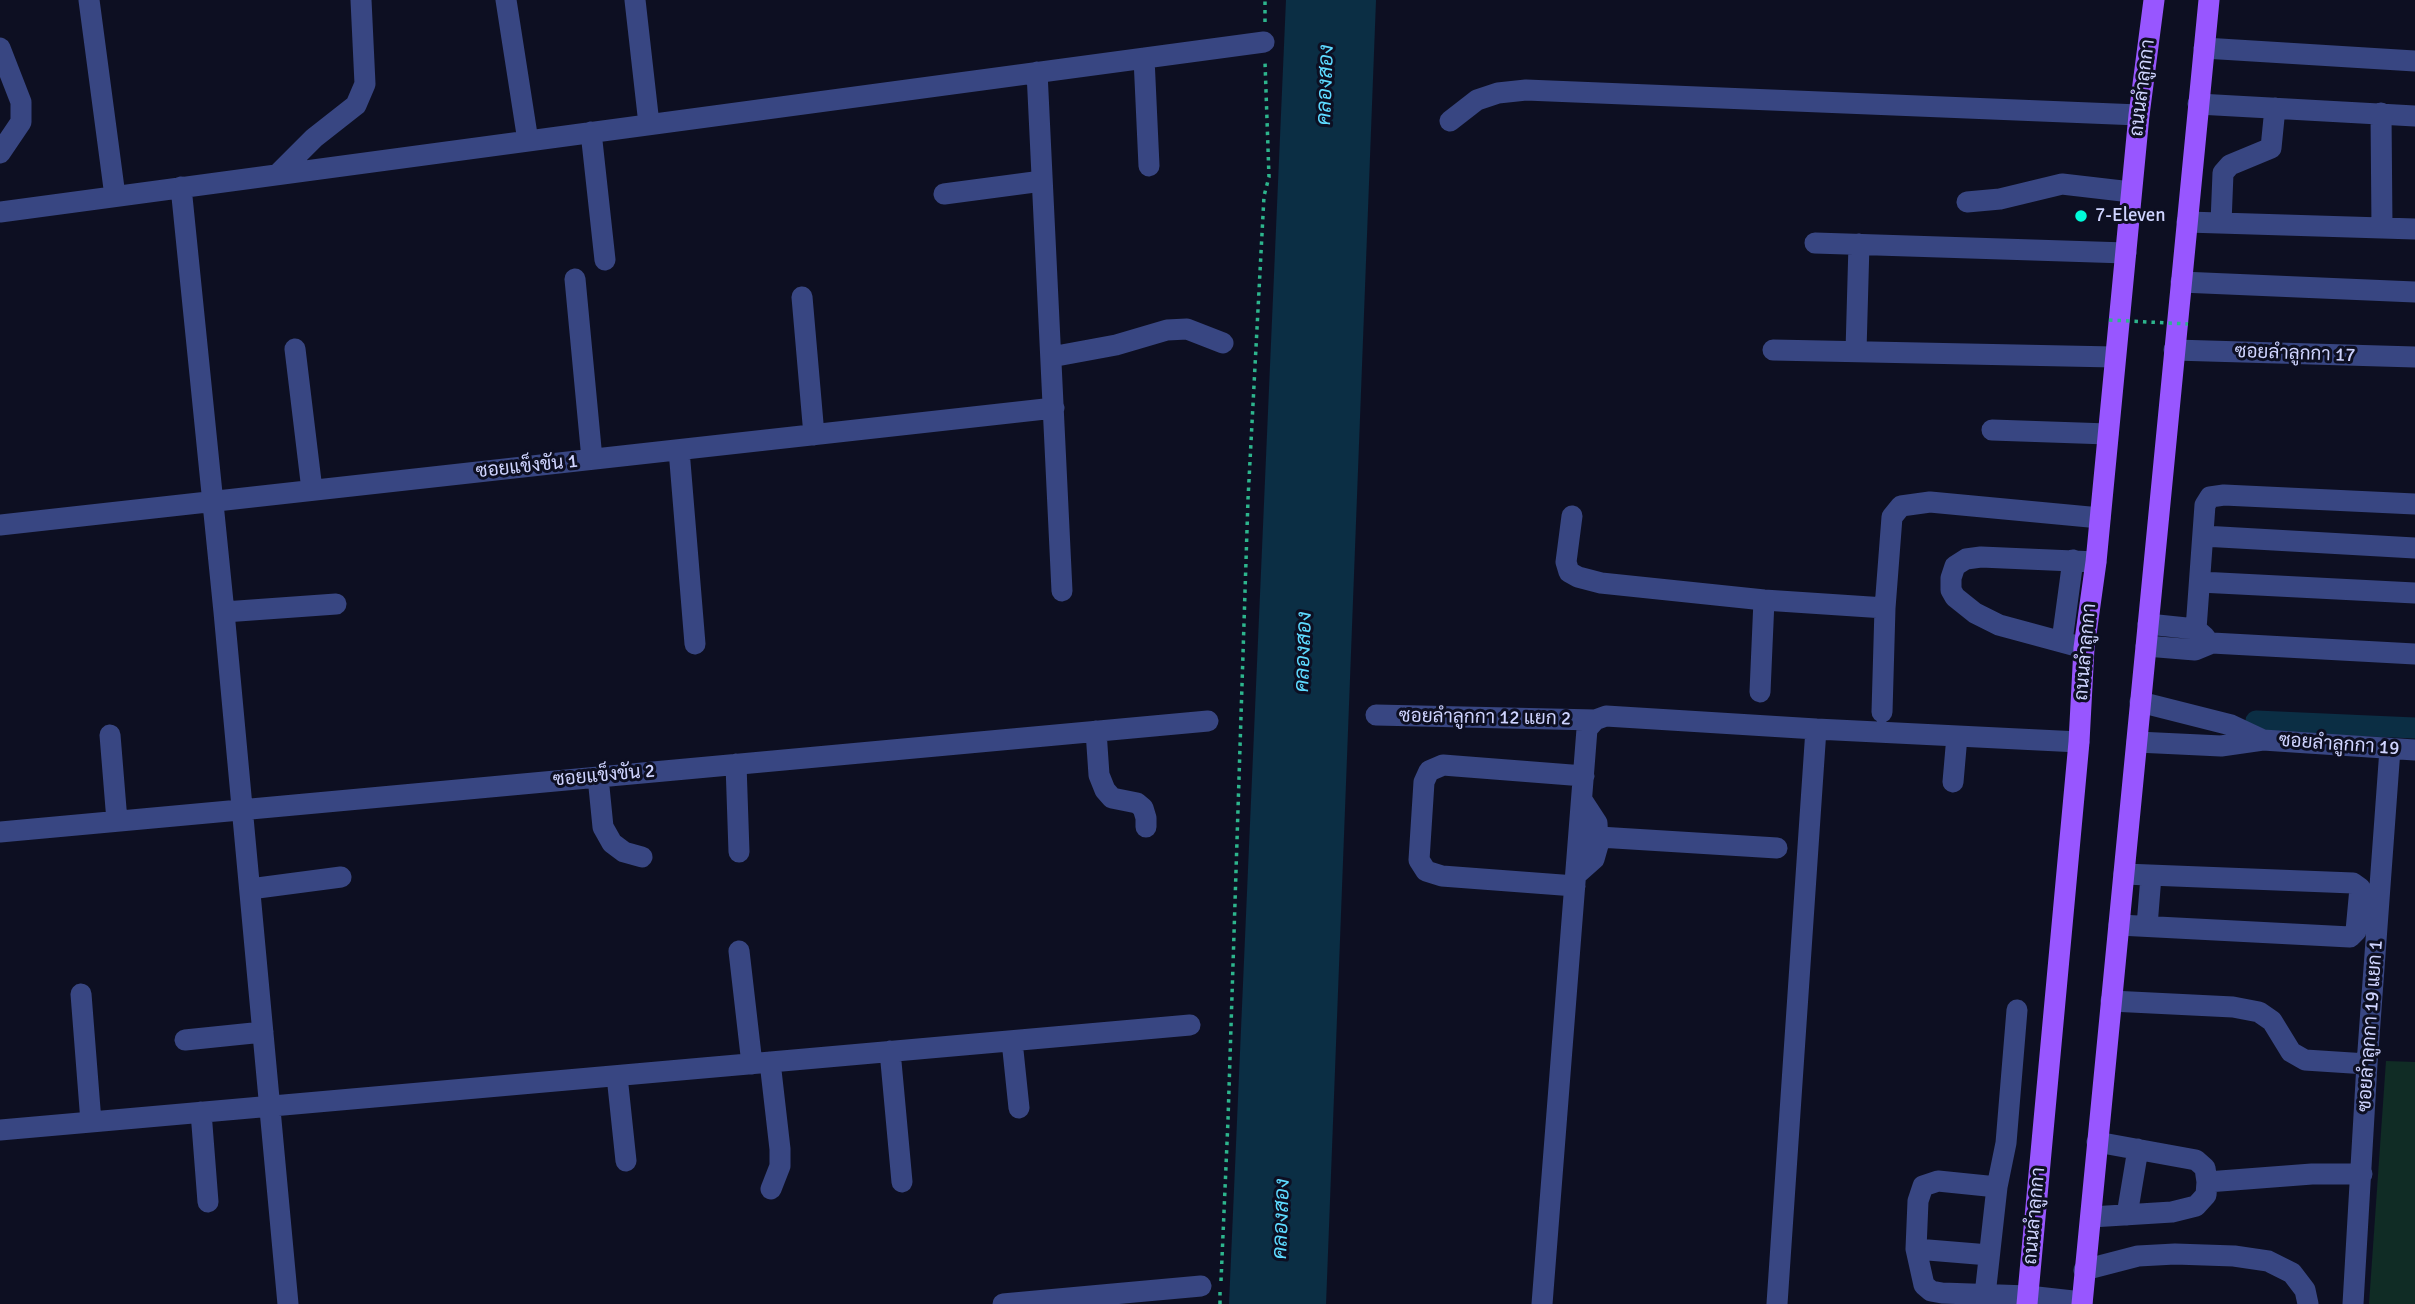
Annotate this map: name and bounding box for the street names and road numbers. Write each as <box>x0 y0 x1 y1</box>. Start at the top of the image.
street label: ถนนลำลูกกา <box>2126 38 2160 138</box>
street label: ซอยลำลูกกา 17 <box>2234 340 2356 368</box>
street label: ซอยแข็งขัน 1 <box>475 450 579 484</box>
street label: ถนนลำลูกกา <box>2070 602 2102 702</box>
street label: ซอยลําลูกกา 12 แยก 2 <box>1399 705 1571 731</box>
street label: ซอยลำลูกกา 19 <box>2278 729 2400 761</box>
street label: ซอยแข็งขัน 2 <box>552 760 656 792</box>
street label: ซอยลำลูกกา 19 แยก 1 <box>2354 939 2388 1113</box>
street label: ถนนลำลูกกา <box>2019 1166 2051 1266</box>

